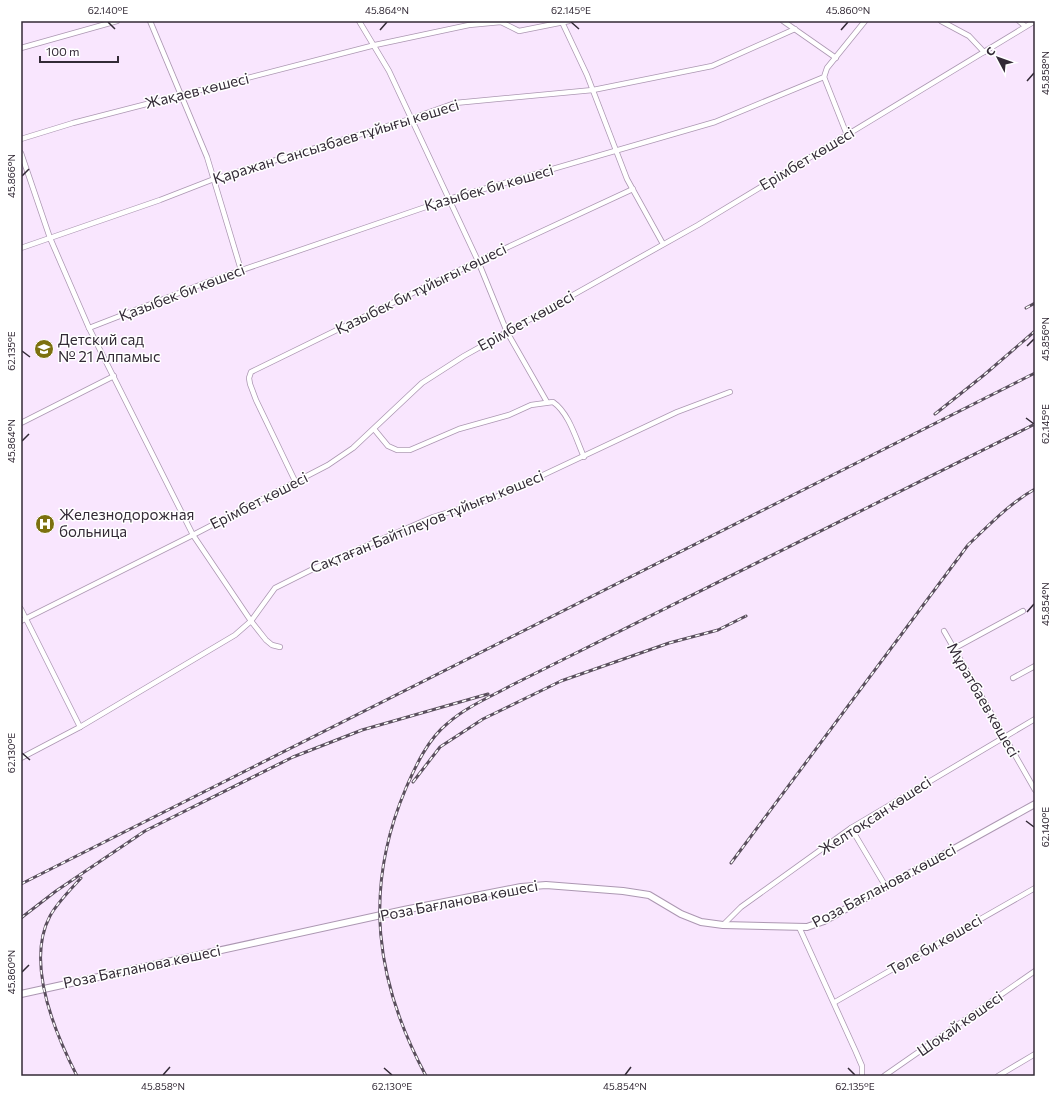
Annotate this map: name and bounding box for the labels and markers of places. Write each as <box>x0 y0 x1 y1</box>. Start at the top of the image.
place label: Детский сад № 21 Алпамыс <box>58 330 160 365</box>
school or university icon: Детский сад № 21 Алпамыс <box>33 338 55 360</box>
place label: Железнодорожная больница <box>59 505 194 540</box>
hospital icon: Железнодорожная больница <box>34 513 56 535</box>

